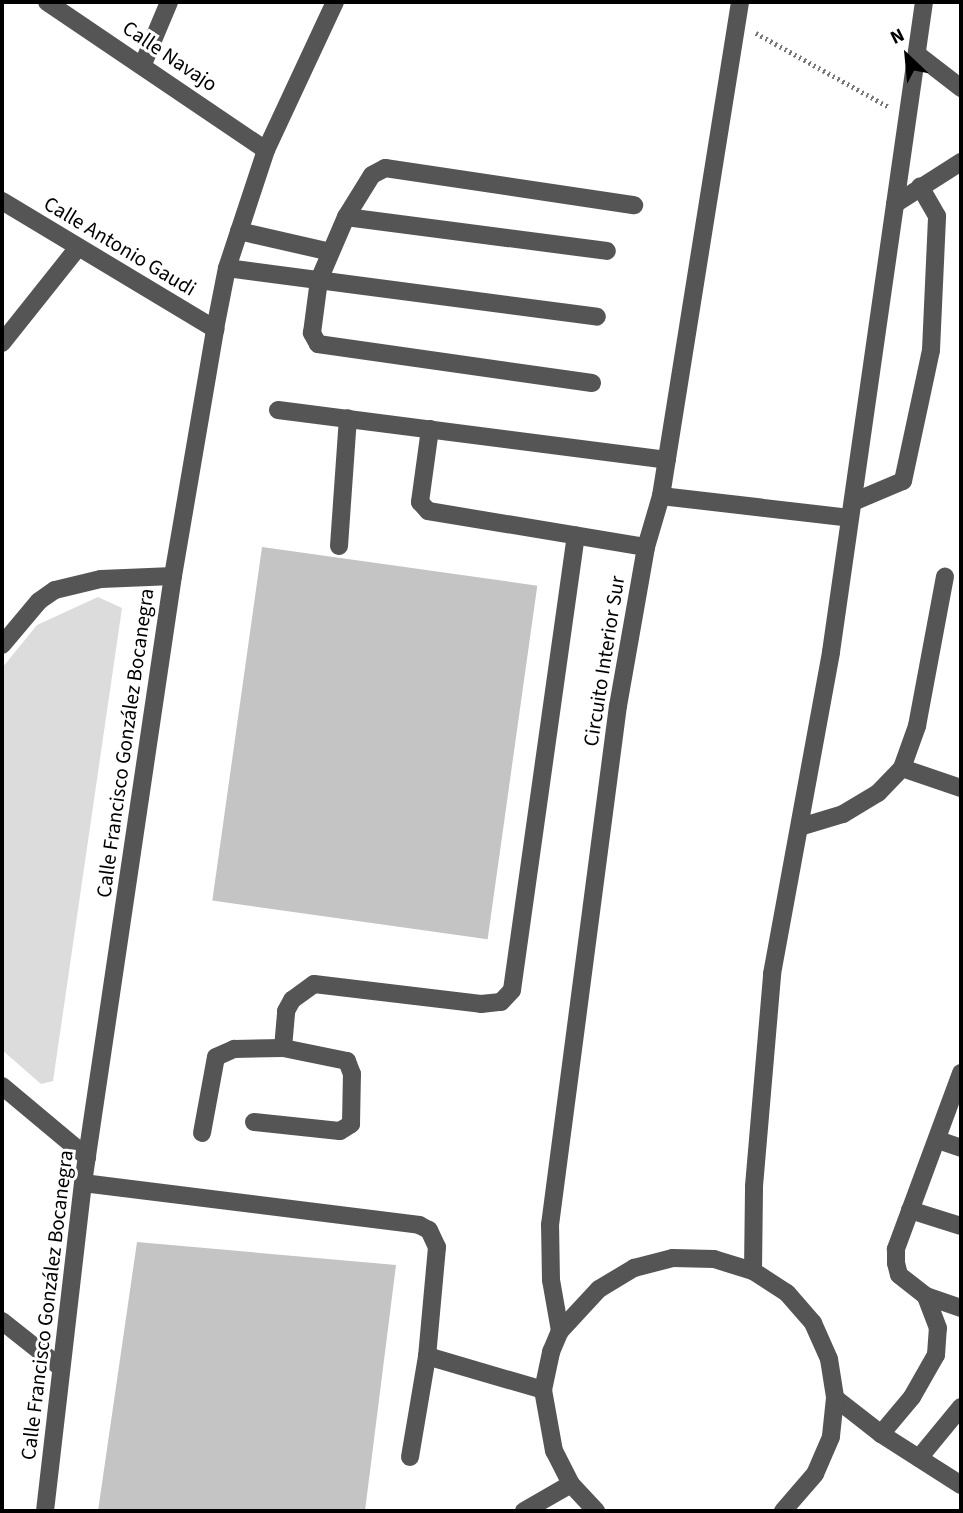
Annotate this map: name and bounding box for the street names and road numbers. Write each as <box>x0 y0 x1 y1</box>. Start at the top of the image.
street label: Calle Navajo <box>118 15 222 97</box>
street label: Calle Antonio Gaudi <box>39 191 201 301</box>
street label: Circuito Interior Sur <box>578 574 630 748</box>
street label: Calle Francisco González Bocanegra <box>91 587 159 899</box>
street label: Calle Francisco González Bocanegra <box>15 1149 79 1461</box>

